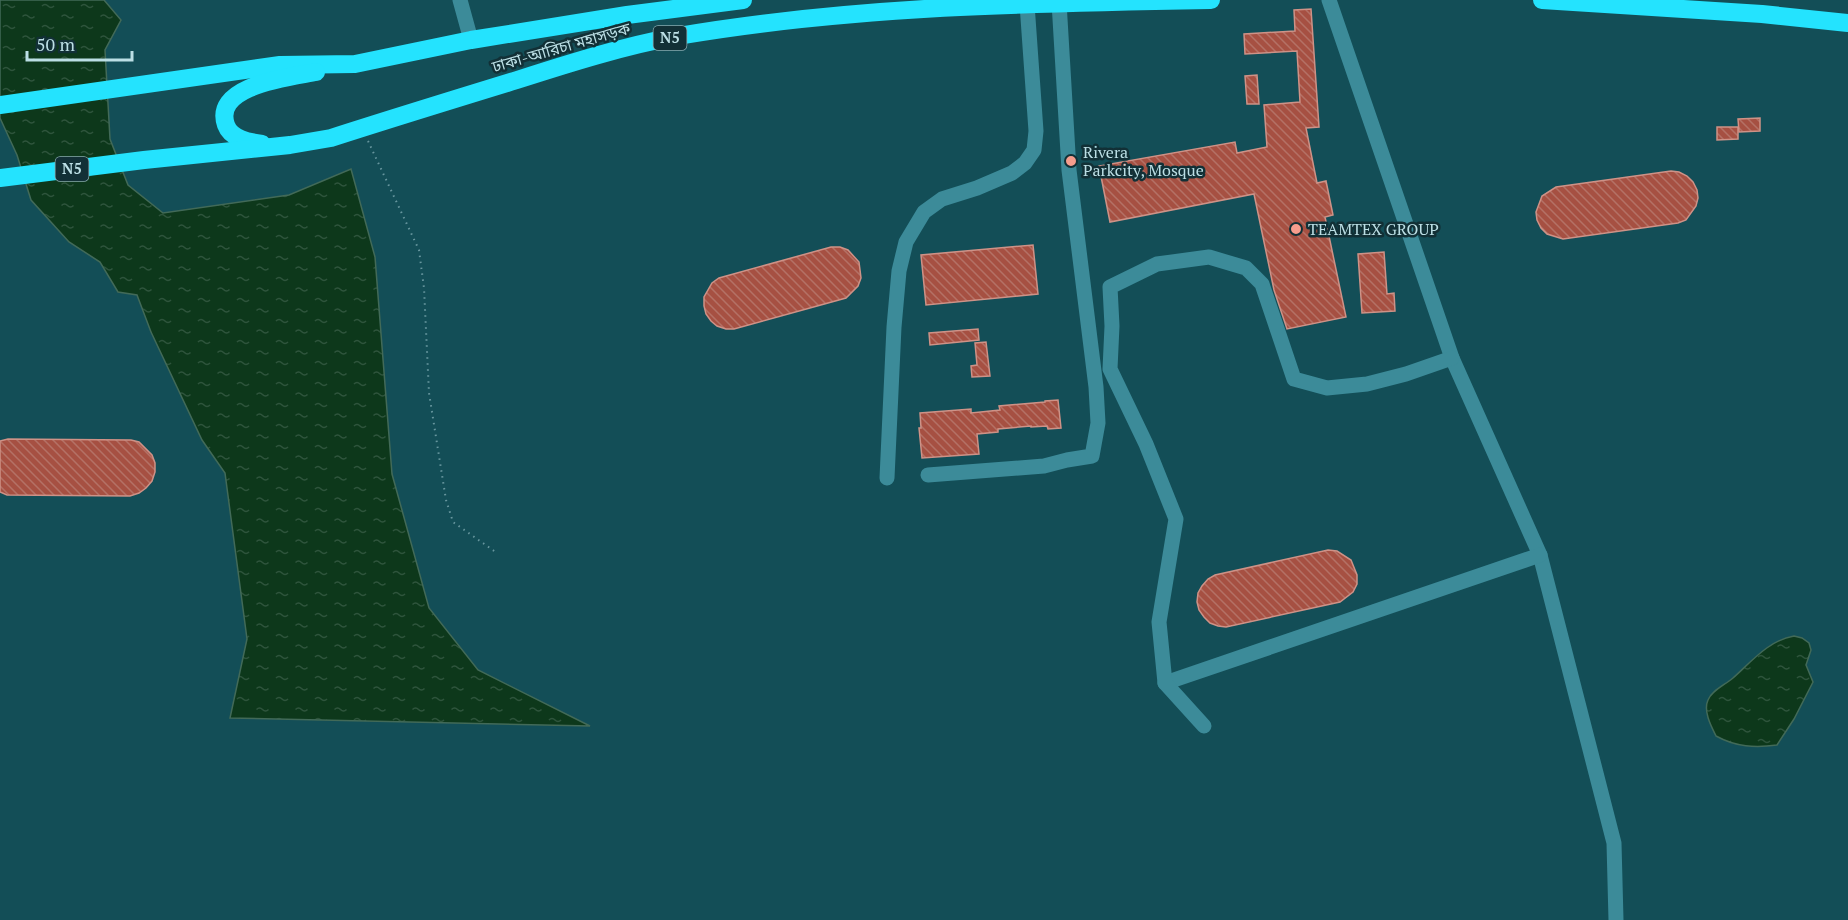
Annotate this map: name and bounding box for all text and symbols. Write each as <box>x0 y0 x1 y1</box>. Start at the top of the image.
street label: ঢাকা-আরিচা মহাসড়ক <box>488 16 634 78</box>
scale bar <box>27 24 132 62</box>
road number: N5 <box>654 26 686 50</box>
text: 50 m <box>36 32 76 56</box>
place label: Rivera Parkcity, Mosque <box>1083 141 1204 181</box>
marker: Rivera Parkcity, Mosque <box>1064 154 1078 168</box>
road number: N5 <box>56 157 88 181</box>
place label: TEAMTEX GROUP <box>1308 218 1439 240</box>
marker: TEAMTEX GROUP <box>1289 222 1303 236</box>

